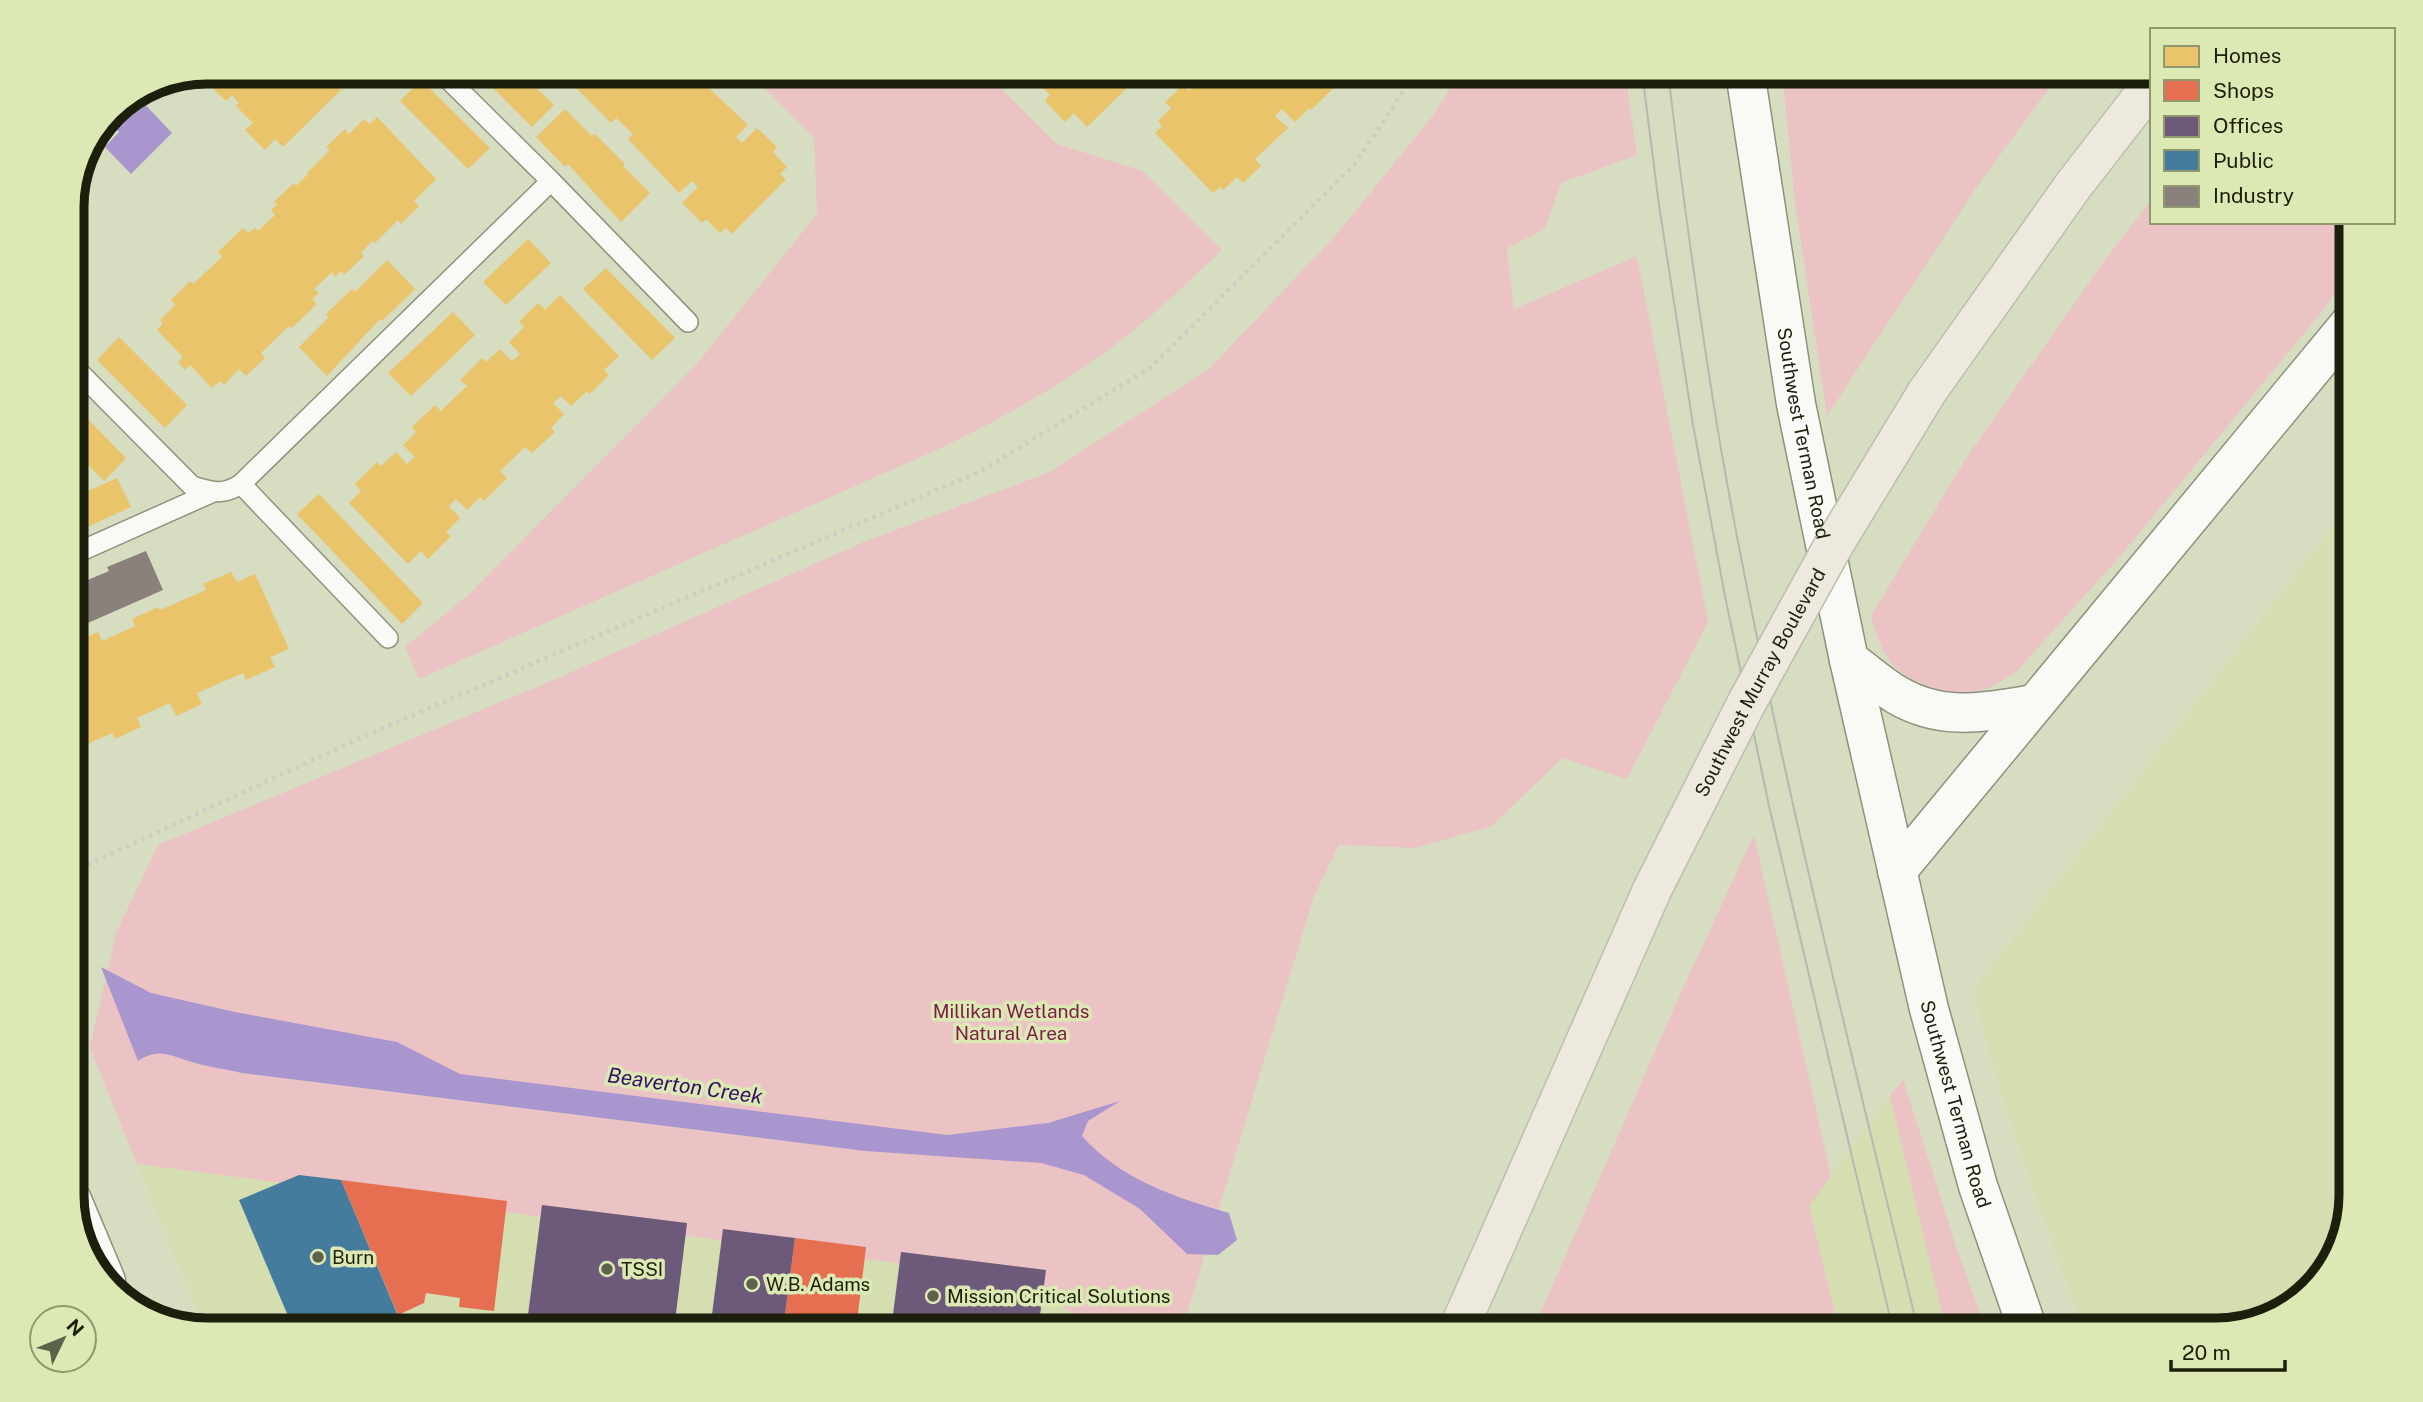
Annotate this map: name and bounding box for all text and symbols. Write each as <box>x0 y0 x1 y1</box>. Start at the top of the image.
legend <box>2150 28 2395 224</box>
text: Homes <box>2213 43 2281 68</box>
text: Shops <box>2213 78 2274 103</box>
text: Offices <box>2213 113 2283 138</box>
text: Public <box>2213 148 2274 173</box>
text: Industry <box>2213 183 2294 208</box>
street label: Southwest Terman Road <box>1773 326 1835 541</box>
street label: Southwest Murray Boulevard <box>1690 564 1830 800</box>
street label: Southwest Terman Road <box>1916 998 1996 1211</box>
park label: Millikan Wetlands Natural Area <box>933 1000 1089 1044</box>
water label: Beaverton Creek <box>606 1062 765 1109</box>
place label: Burn <box>332 1246 374 1268</box>
marker: Burn <box>310 1249 326 1265</box>
place label: TSSI <box>621 1258 663 1280</box>
marker: TSSI <box>599 1261 615 1277</box>
place label: W.B. Adams <box>766 1273 870 1295</box>
marker: W.B. Adams <box>744 1276 760 1292</box>
place label: Mission Critical Solutions <box>947 1285 1170 1307</box>
marker: Mission Critical Solutions <box>925 1288 941 1304</box>
north arrow <box>28 1304 98 1374</box>
text: N <box>62 1314 89 1340</box>
scale bar <box>2171 1328 2285 1372</box>
text: 20 m <box>2182 1340 2231 1365</box>

